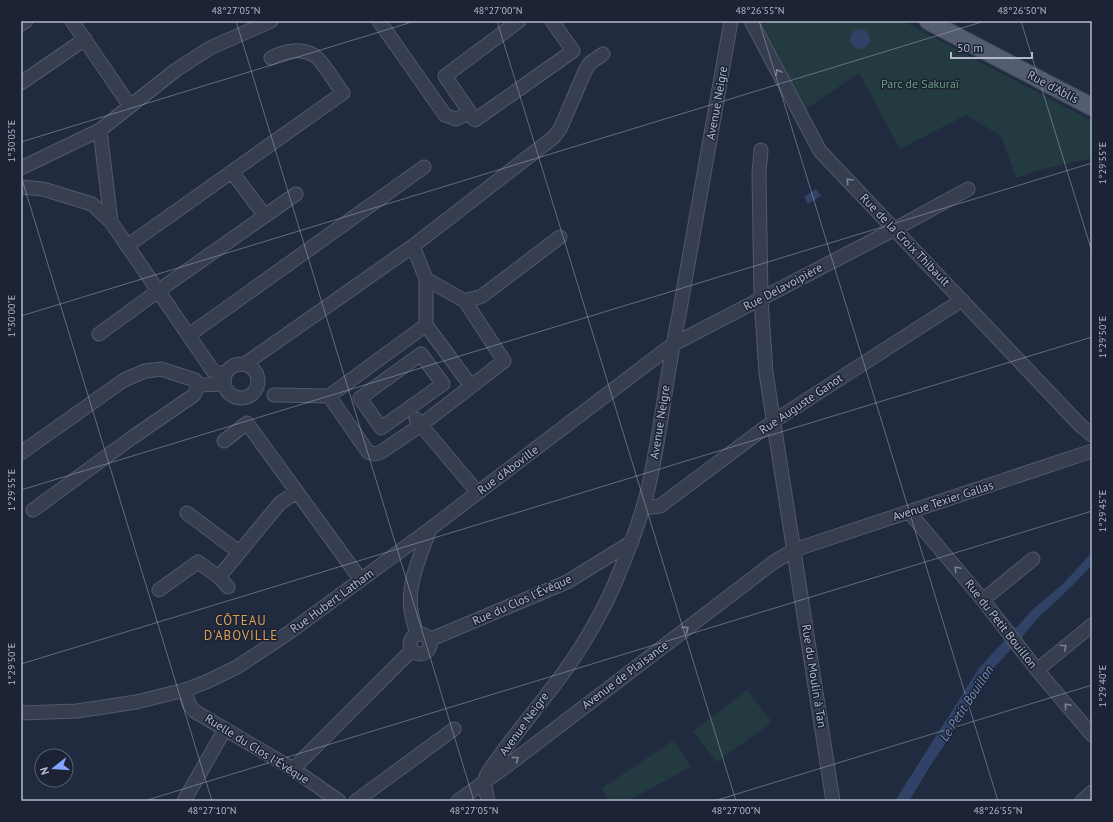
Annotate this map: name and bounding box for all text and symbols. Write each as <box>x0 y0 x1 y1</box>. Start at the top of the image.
text: 48°27'05"N <box>211 4 261 17</box>
text: 48°27'00"N <box>473 4 523 17</box>
text: 48°26'55"N <box>735 4 785 17</box>
text: 48°26'50"N <box>997 4 1047 17</box>
scale bar <box>951 34 1032 60</box>
text: 50 m <box>957 40 983 55</box>
street label: Avenue Neigre <box>703 65 730 141</box>
street label: Rue d'Ablis <box>1025 67 1081 106</box>
one-way arrow <box>775 69 783 77</box>
park label: Parc de Sakuraï <box>881 76 960 91</box>
text: 1°30'05"E <box>5 120 18 162</box>
text: 1°29'55"E <box>1096 142 1109 184</box>
one-way arrow <box>846 178 853 186</box>
street label: Rue de la Croix Thibault <box>857 190 954 289</box>
street label: Rue Delavoipière <box>741 259 825 314</box>
text: 1°30'00"E <box>5 295 18 337</box>
text: 1°29'50"E <box>1096 316 1109 358</box>
street label: Rue Auguste Ganot <box>756 370 845 437</box>
street label: Avenue Neigre <box>646 384 673 460</box>
street label: Rue d'Aboville <box>474 442 541 497</box>
text: 1°29'55"E <box>5 469 18 511</box>
street label: Avenue Texier Gallas <box>890 477 995 524</box>
text: 1°29'45"E <box>1096 490 1109 532</box>
street label: Rue Hubert Latham <box>287 565 377 636</box>
one-way arrow <box>955 567 962 574</box>
street label: Rue du Clos l'Évêque <box>470 571 574 628</box>
street label: Rue du Petit Bouillon <box>962 576 1041 671</box>
district label: CÔTEAU D'ABOVILLE <box>204 612 278 644</box>
street label: Rue du Moulin à Tan <box>799 623 830 729</box>
one-way arrow <box>682 626 689 634</box>
street label: Avenue de Plaisance <box>578 637 671 712</box>
text: 1°29'50"E <box>5 643 18 685</box>
one-way arrow <box>1060 645 1067 652</box>
water label: Le Petit Bouillon <box>935 662 997 745</box>
text: 1°29'40"E <box>1096 665 1109 707</box>
street label: Avenue Neigre <box>496 689 552 758</box>
one-way arrow <box>1064 703 1071 710</box>
street label: Ruelle du Clos l'Évêque <box>202 710 312 787</box>
north arrow <box>34 748 74 788</box>
one-way arrow <box>511 756 518 763</box>
text: N <box>37 765 52 776</box>
text: 48°27'10"N <box>187 804 237 817</box>
text: 48°27'05"N <box>449 804 499 817</box>
text: 48°27'00"N <box>711 804 761 817</box>
text: 48°26'55"N <box>973 804 1023 817</box>

